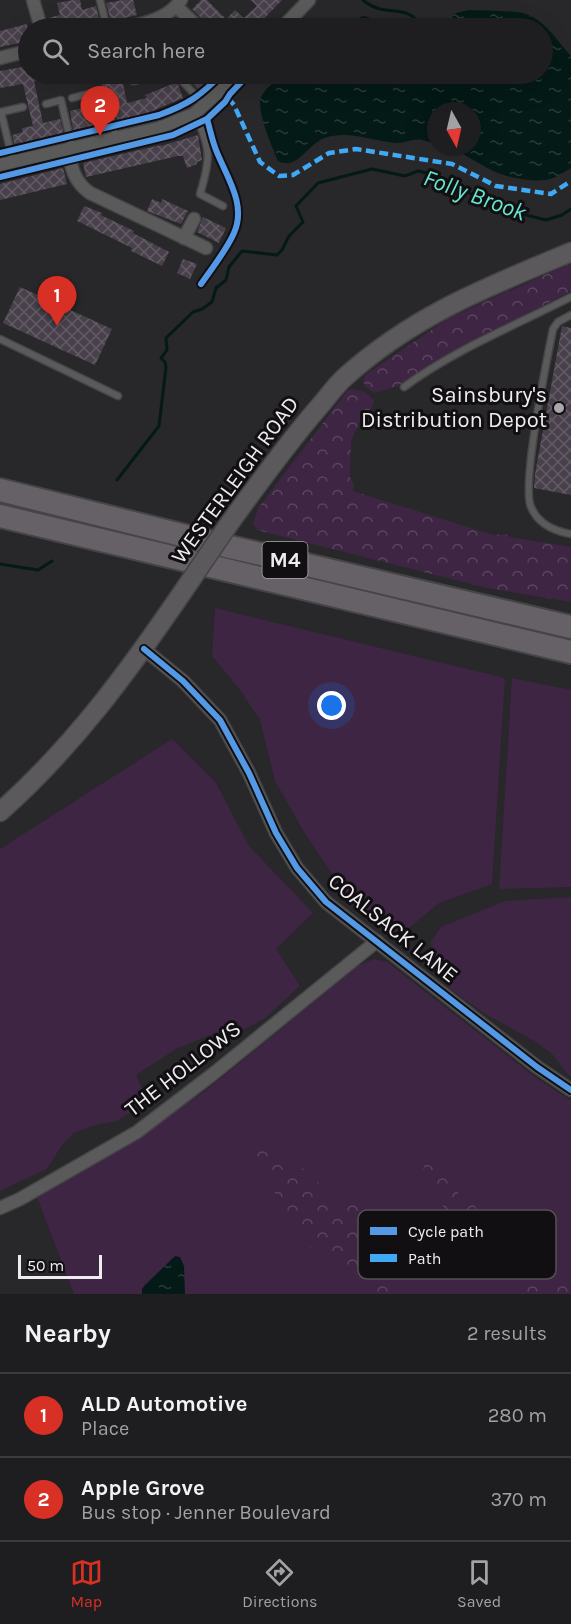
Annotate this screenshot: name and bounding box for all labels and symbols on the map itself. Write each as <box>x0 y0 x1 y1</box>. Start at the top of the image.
pin: 2 <box>80 86 120 136</box>
north arrow <box>427 102 481 156</box>
water label: Folly Brook <box>420 163 531 227</box>
pin: 1 <box>38 276 76 326</box>
place label: Sainsbury's Distribution Depot <box>361 382 547 433</box>
street label: WESTERLEIGH ROAD <box>166 391 304 569</box>
marker: Sainsbury's Distribution Depot <box>552 401 566 415</box>
road number: M4 <box>262 542 308 578</box>
your location <box>317 691 346 720</box>
street label: COALSACK LANE <box>323 868 463 988</box>
street label: THE HOLLOWS <box>120 1016 246 1122</box>
legend <box>358 1210 556 1279</box>
text: Cycle path <box>408 1222 484 1241</box>
text: Path <box>408 1249 441 1268</box>
scale bar <box>18 1252 102 1280</box>

